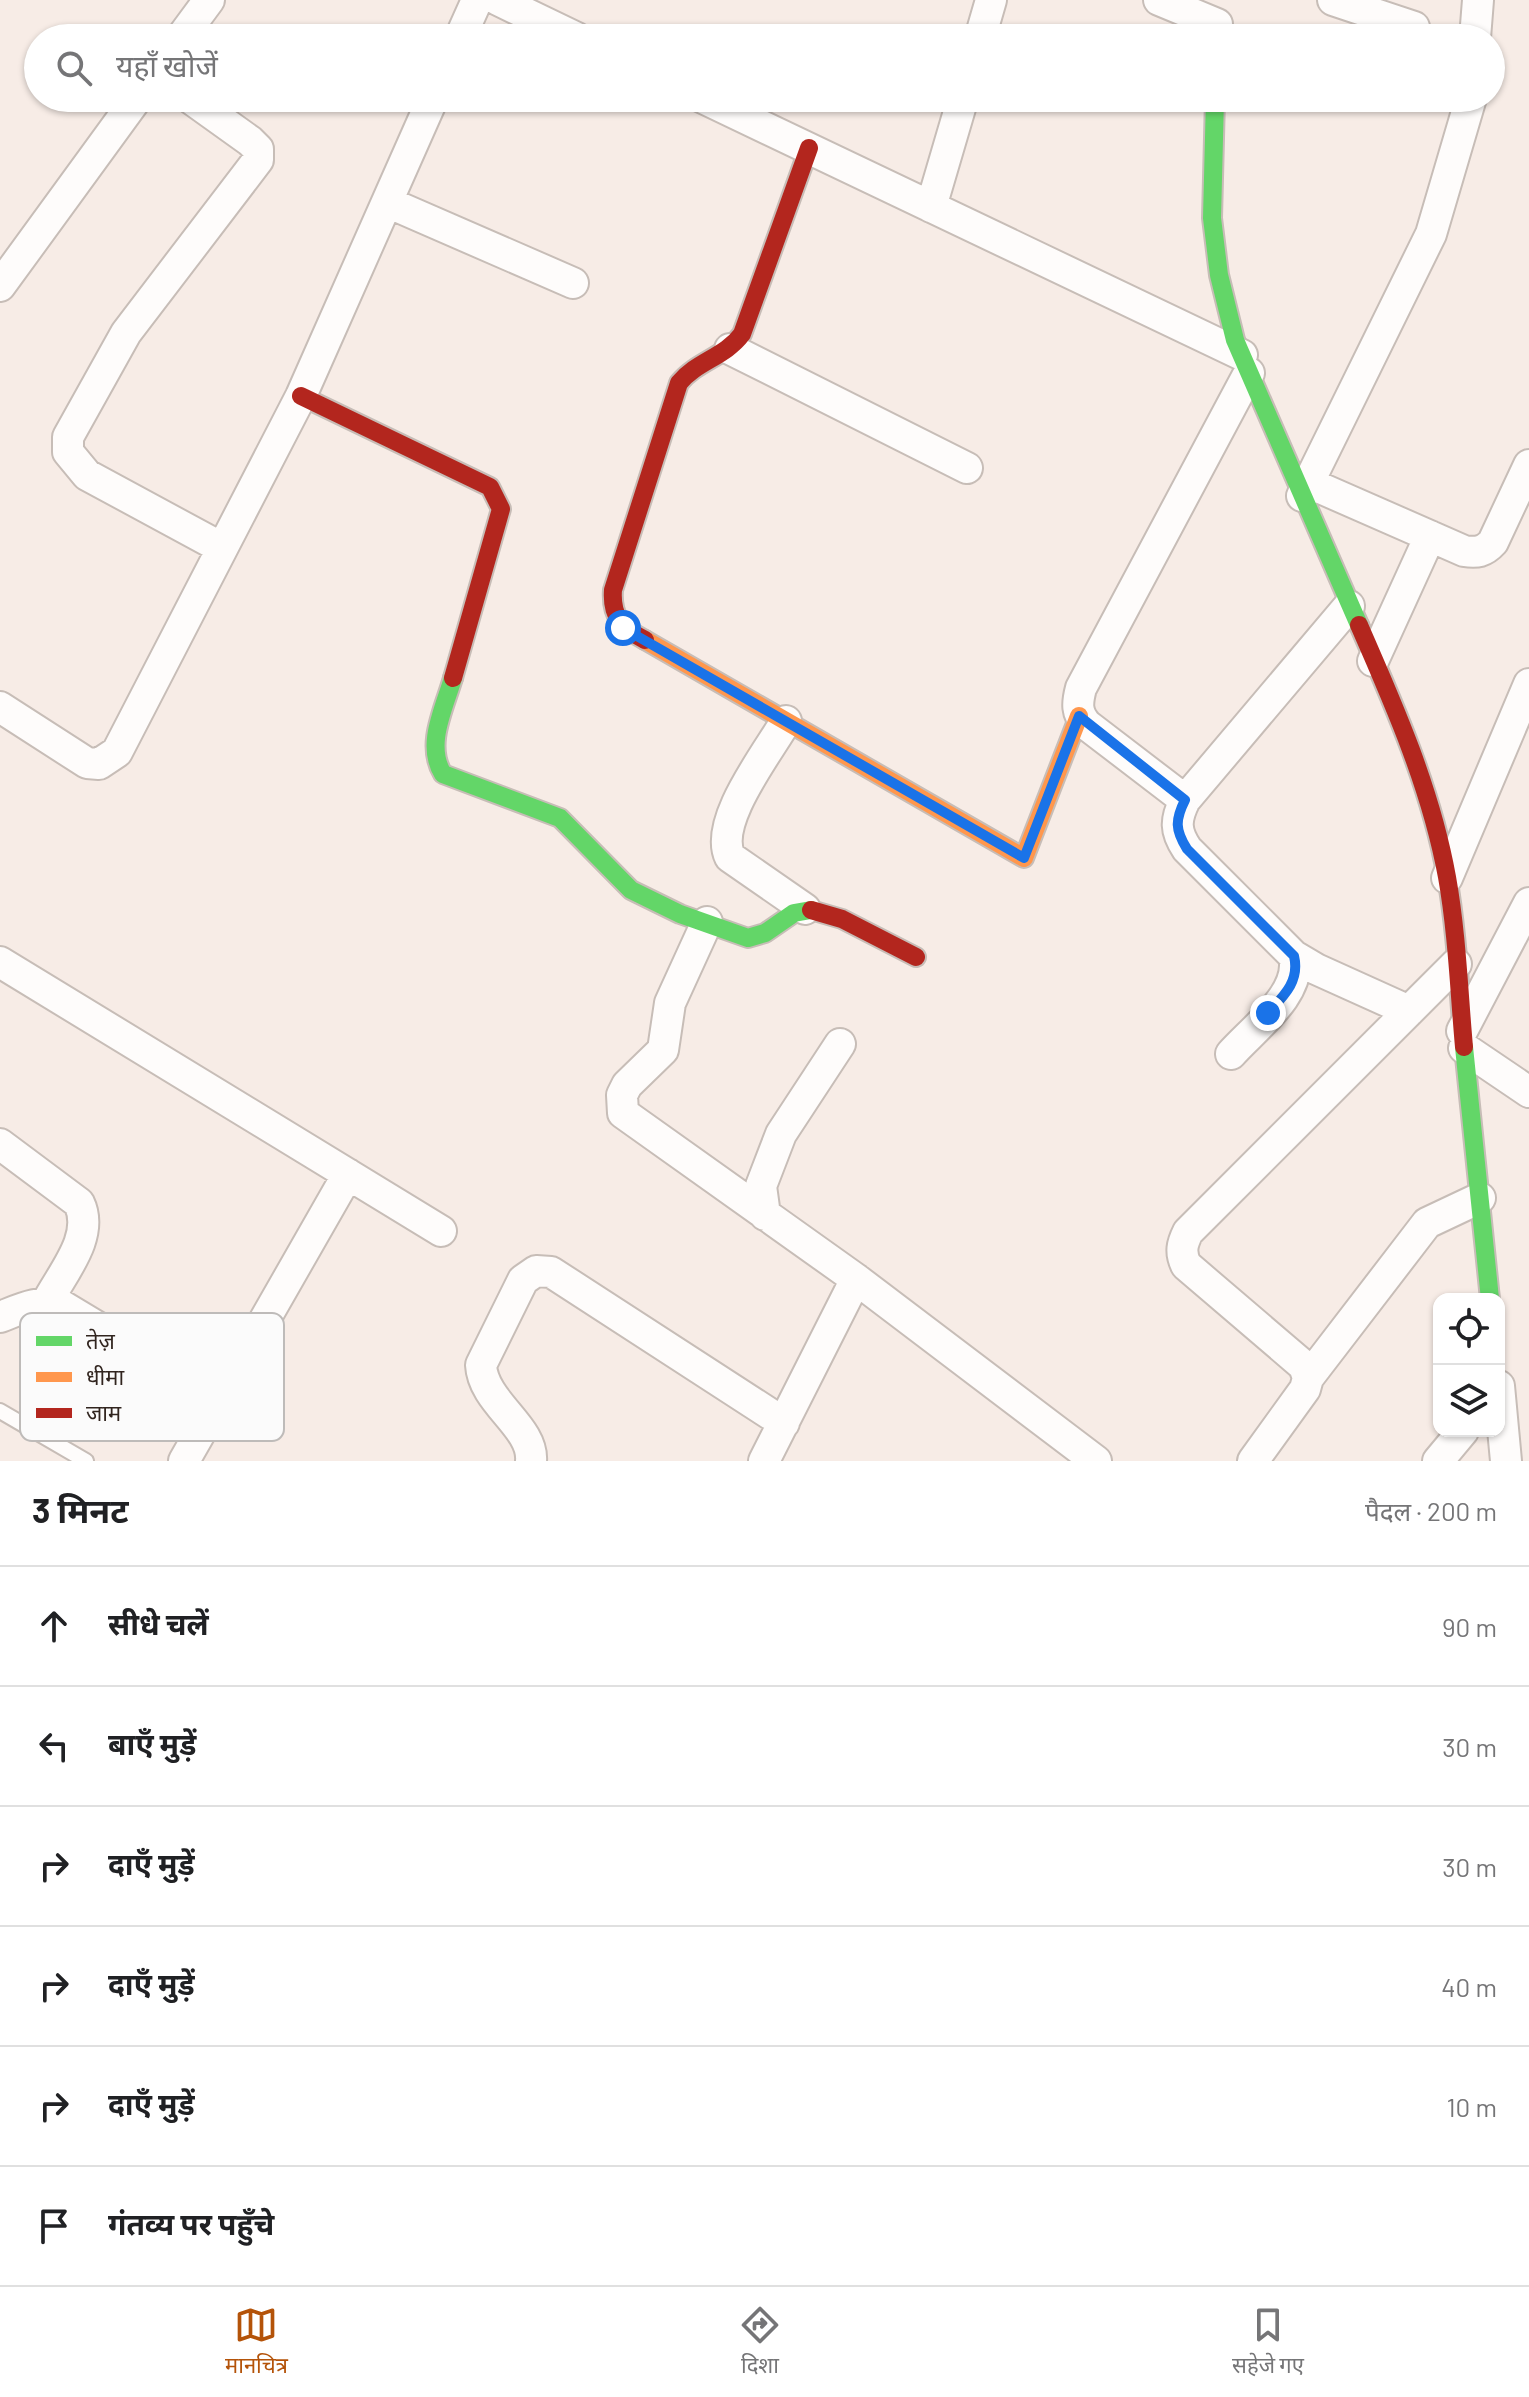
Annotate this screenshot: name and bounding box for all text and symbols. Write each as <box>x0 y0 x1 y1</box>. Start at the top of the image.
search box <box>24 24 1505 112</box>
icon: search <box>52 46 96 90</box>
text: यहाँ खोजें <box>116 47 218 83</box>
route start <box>605 610 641 646</box>
route end <box>1250 995 1286 1031</box>
map controls <box>1433 1293 1505 1437</box>
button: locate <box>1433 1293 1505 1365</box>
legend <box>20 1313 284 1441</box>
text: तेज़ <box>86 1327 116 1353</box>
text: धीमा <box>86 1363 124 1389</box>
button: layers <box>1433 1365 1505 1437</box>
text: जाम <box>86 1399 122 1425</box>
text: 3 मिनट <box>32 1489 129 1530</box>
text: पैदल · 200 m <box>1365 1495 1497 1526</box>
icon: ahead <box>32 1604 76 1648</box>
text: सीधे चलें <box>108 1605 209 1641</box>
text: 90 m <box>1442 1611 1497 1642</box>
icon: left <box>32 1724 76 1768</box>
text: बाएँ मुड़ें <box>108 1725 196 1761</box>
text: 30 m <box>1442 1731 1497 1762</box>
icon: right <box>32 1844 76 1888</box>
text: दाएँ मुड़ें <box>108 1845 195 1881</box>
text: 30 m <box>1442 1851 1497 1882</box>
icon: right <box>32 1964 76 2008</box>
text: दाएँ मुड़ें <box>108 1965 195 2001</box>
text: 40 m <box>1441 1971 1497 2002</box>
icon: right <box>32 2084 76 2128</box>
text: दाएँ मुड़ें <box>108 2085 195 2121</box>
text: 10 m <box>1447 2091 1497 2122</box>
icon: arrive <box>32 2204 76 2248</box>
text: गंतव्य पर पहुँचे <box>108 2205 274 2241</box>
tab: मानचित्र <box>225 2303 288 2382</box>
tab: दिशा <box>738 2303 782 2382</box>
tab: सहेजे गए <box>1232 2303 1304 2382</box>

